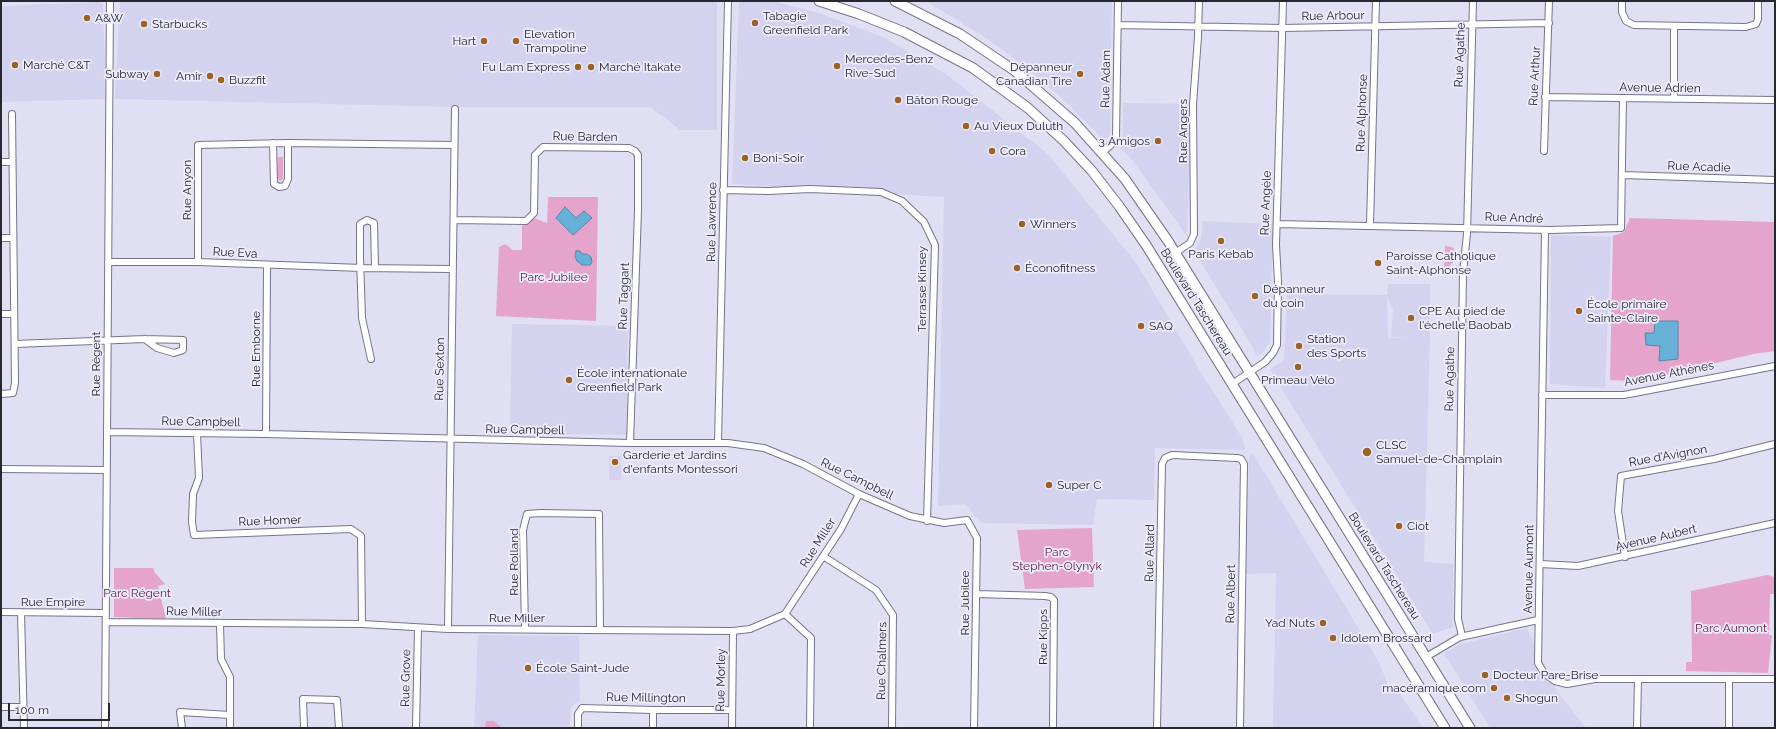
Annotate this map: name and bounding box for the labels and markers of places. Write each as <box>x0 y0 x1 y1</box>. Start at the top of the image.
place label: Tabagie Greenfield Park <box>763 9 848 37</box>
place label: A&W <box>95 11 123 25</box>
marker: A&W <box>82 13 92 23</box>
place label: Starbucks <box>152 17 207 31</box>
marker: Tabagie Greenfield Park <box>750 18 760 28</box>
marker: Starbucks <box>139 19 149 29</box>
place label: Elevation Trampoline <box>524 27 586 55</box>
place label: Hart <box>452 34 476 48</box>
marker: Hart <box>479 36 489 46</box>
marker: Elevation Trampoline <box>511 36 521 46</box>
place label: Mercedes-Benz Rive-Sud <box>845 52 933 80</box>
place label: Marché C&T <box>23 58 91 72</box>
marker: Marché C&T <box>10 60 20 70</box>
place label: Fu Lam Express <box>482 60 570 74</box>
place label: Marché Itakate <box>599 60 681 74</box>
place label: Dépanneur Canadian Tire <box>996 60 1072 88</box>
marker: Mercedes-Benz Rive-Sud <box>832 61 842 71</box>
marker: Fu Lam Express <box>573 62 583 72</box>
marker: Marché Itakate <box>586 62 596 72</box>
place label: Subway <box>105 67 149 81</box>
marker: Subway <box>152 69 162 79</box>
place label: Amir <box>176 69 202 83</box>
marker: Dépanneur Canadian Tire <box>1075 69 1085 79</box>
marker: Amir <box>205 71 215 81</box>
place label: Buzzfit <box>229 73 266 87</box>
marker: Buzzfit <box>216 75 226 85</box>
place label: Bâton Rouge <box>906 93 978 107</box>
marker: Bâton Rouge <box>893 95 903 105</box>
place label: Au Vieux Duluth <box>974 119 1063 133</box>
marker: Au Vieux Duluth <box>961 121 971 131</box>
place label: 3 Amigos <box>1098 134 1150 148</box>
marker: 3 Amigos <box>1153 136 1163 146</box>
place label: Cora <box>1000 144 1026 158</box>
marker: Cora <box>987 146 997 156</box>
place label: Boni-Soir <box>753 151 804 165</box>
marker: Boni-Soir <box>740 153 750 163</box>
place label: Winners <box>1030 217 1076 231</box>
marker: Winners <box>1017 219 1027 229</box>
marker: Paris Kebab <box>1216 236 1226 246</box>
place label: Paris Kebab <box>1188 247 1254 261</box>
place label: Paroisse Catholique Saint-Alphonse <box>1386 249 1496 277</box>
marker: Paroisse Catholique Saint-Alphonse <box>1373 258 1383 268</box>
place label: Éconofitness <box>1025 261 1096 275</box>
marker: Éconofitness <box>1012 263 1022 273</box>
place label: Dépanneur du coin <box>1263 282 1325 310</box>
marker: Dépanneur du coin <box>1250 291 1260 301</box>
place label: École primaire Sainte-Claire <box>1587 297 1667 325</box>
place label: CPE Au pied de l'échelle Baobab <box>1419 304 1511 332</box>
marker: École primaire Sainte-Claire <box>1574 306 1584 316</box>
marker: CPE Au pied de l'échelle Baobab <box>1406 313 1416 323</box>
place label: SAQ <box>1149 319 1173 333</box>
marker: SAQ <box>1136 321 1146 331</box>
place label: Station des Sports <box>1307 332 1366 360</box>
marker: Station des Sports <box>1294 341 1304 351</box>
marker: Primeau Vélo <box>1293 362 1303 372</box>
place label: École internationale Greenfield Park <box>577 366 687 394</box>
place label: Primeau Vélo <box>1261 373 1335 387</box>
marker: École internationale Greenfield Park <box>564 375 574 385</box>
place label: CLSC Samuel-de-Champlain <box>1376 438 1502 466</box>
marker: CLSC Samuel-de-Champlain <box>1361 446 1373 458</box>
place label: Garderie et Jardins d'enfants Montessori <box>623 448 738 476</box>
marker: Garderie et Jardins d'enfants Montessori <box>610 457 620 467</box>
place label: Super C <box>1057 478 1101 492</box>
marker: Super C <box>1044 480 1054 490</box>
place label: Ciot <box>1407 519 1429 533</box>
marker: Ciot <box>1394 521 1404 531</box>
place label: Yad Nuts <box>1265 616 1315 630</box>
marker: Yad Nuts <box>1318 618 1328 628</box>
place label: Idolem Brossard <box>1341 631 1432 645</box>
marker: Idolem Brossard <box>1328 633 1338 643</box>
place label: École Saint-Jude <box>536 661 629 675</box>
marker: École Saint-Jude <box>523 663 533 673</box>
place label: Docteur Pare-Brise <box>1493 668 1598 682</box>
marker: Docteur Pare-Brise <box>1480 670 1490 680</box>
place label: macéramique.com <box>1382 681 1486 695</box>
marker: macéramique.com <box>1489 683 1499 693</box>
place label: Shogun <box>1515 691 1558 705</box>
marker: Shogun <box>1502 693 1512 703</box>

